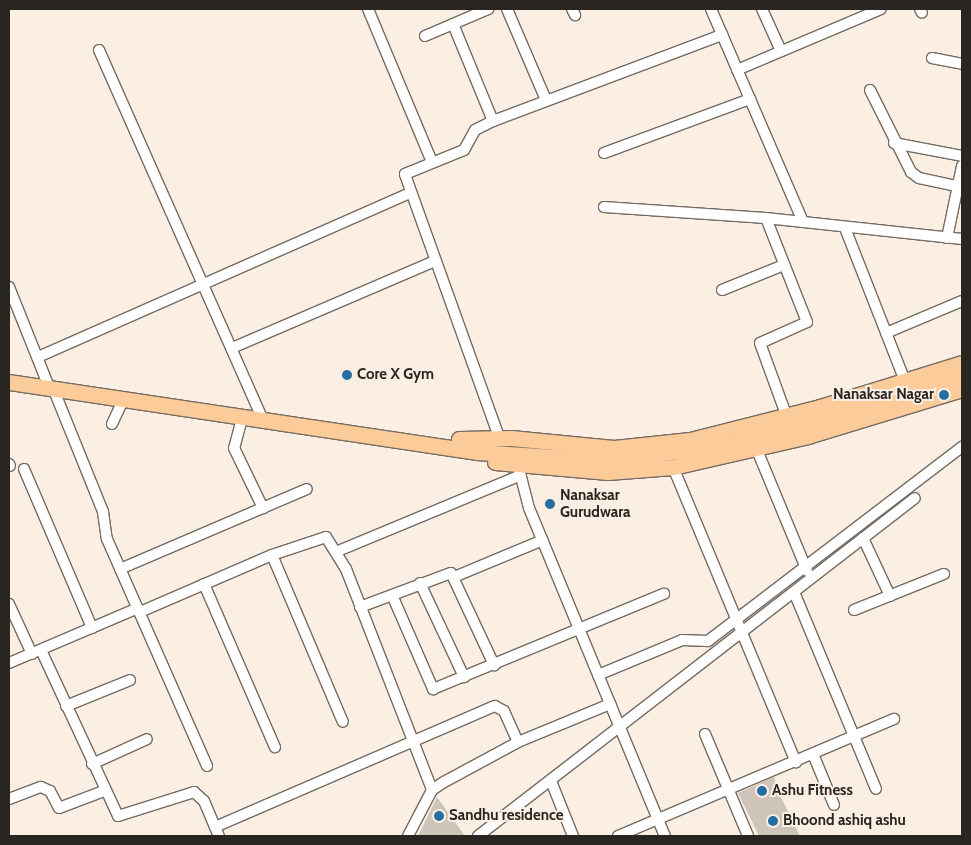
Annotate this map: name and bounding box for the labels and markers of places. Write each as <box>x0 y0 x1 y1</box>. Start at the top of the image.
place label: Core X Gym <box>357 366 434 384</box>
marker: Core X Gym <box>341 369 353 381</box>
place label: Nanaksar Nagar <box>833 386 934 404</box>
marker: Nanaksar Nagar <box>938 389 950 401</box>
place label: Nanaksar Gurudwara <box>560 486 631 521</box>
marker: Nanaksar Gurudwara <box>544 498 556 510</box>
place label: Ashu Fitness <box>772 782 853 800</box>
marker: Ashu Fitness <box>756 785 768 797</box>
place label: Sandhu residence <box>449 807 563 825</box>
marker: Sandhu residence <box>433 810 445 822</box>
place label: Bhoond ashiq ashu <box>783 812 906 830</box>
marker: Bhoond ashiq ashu <box>767 815 779 827</box>

